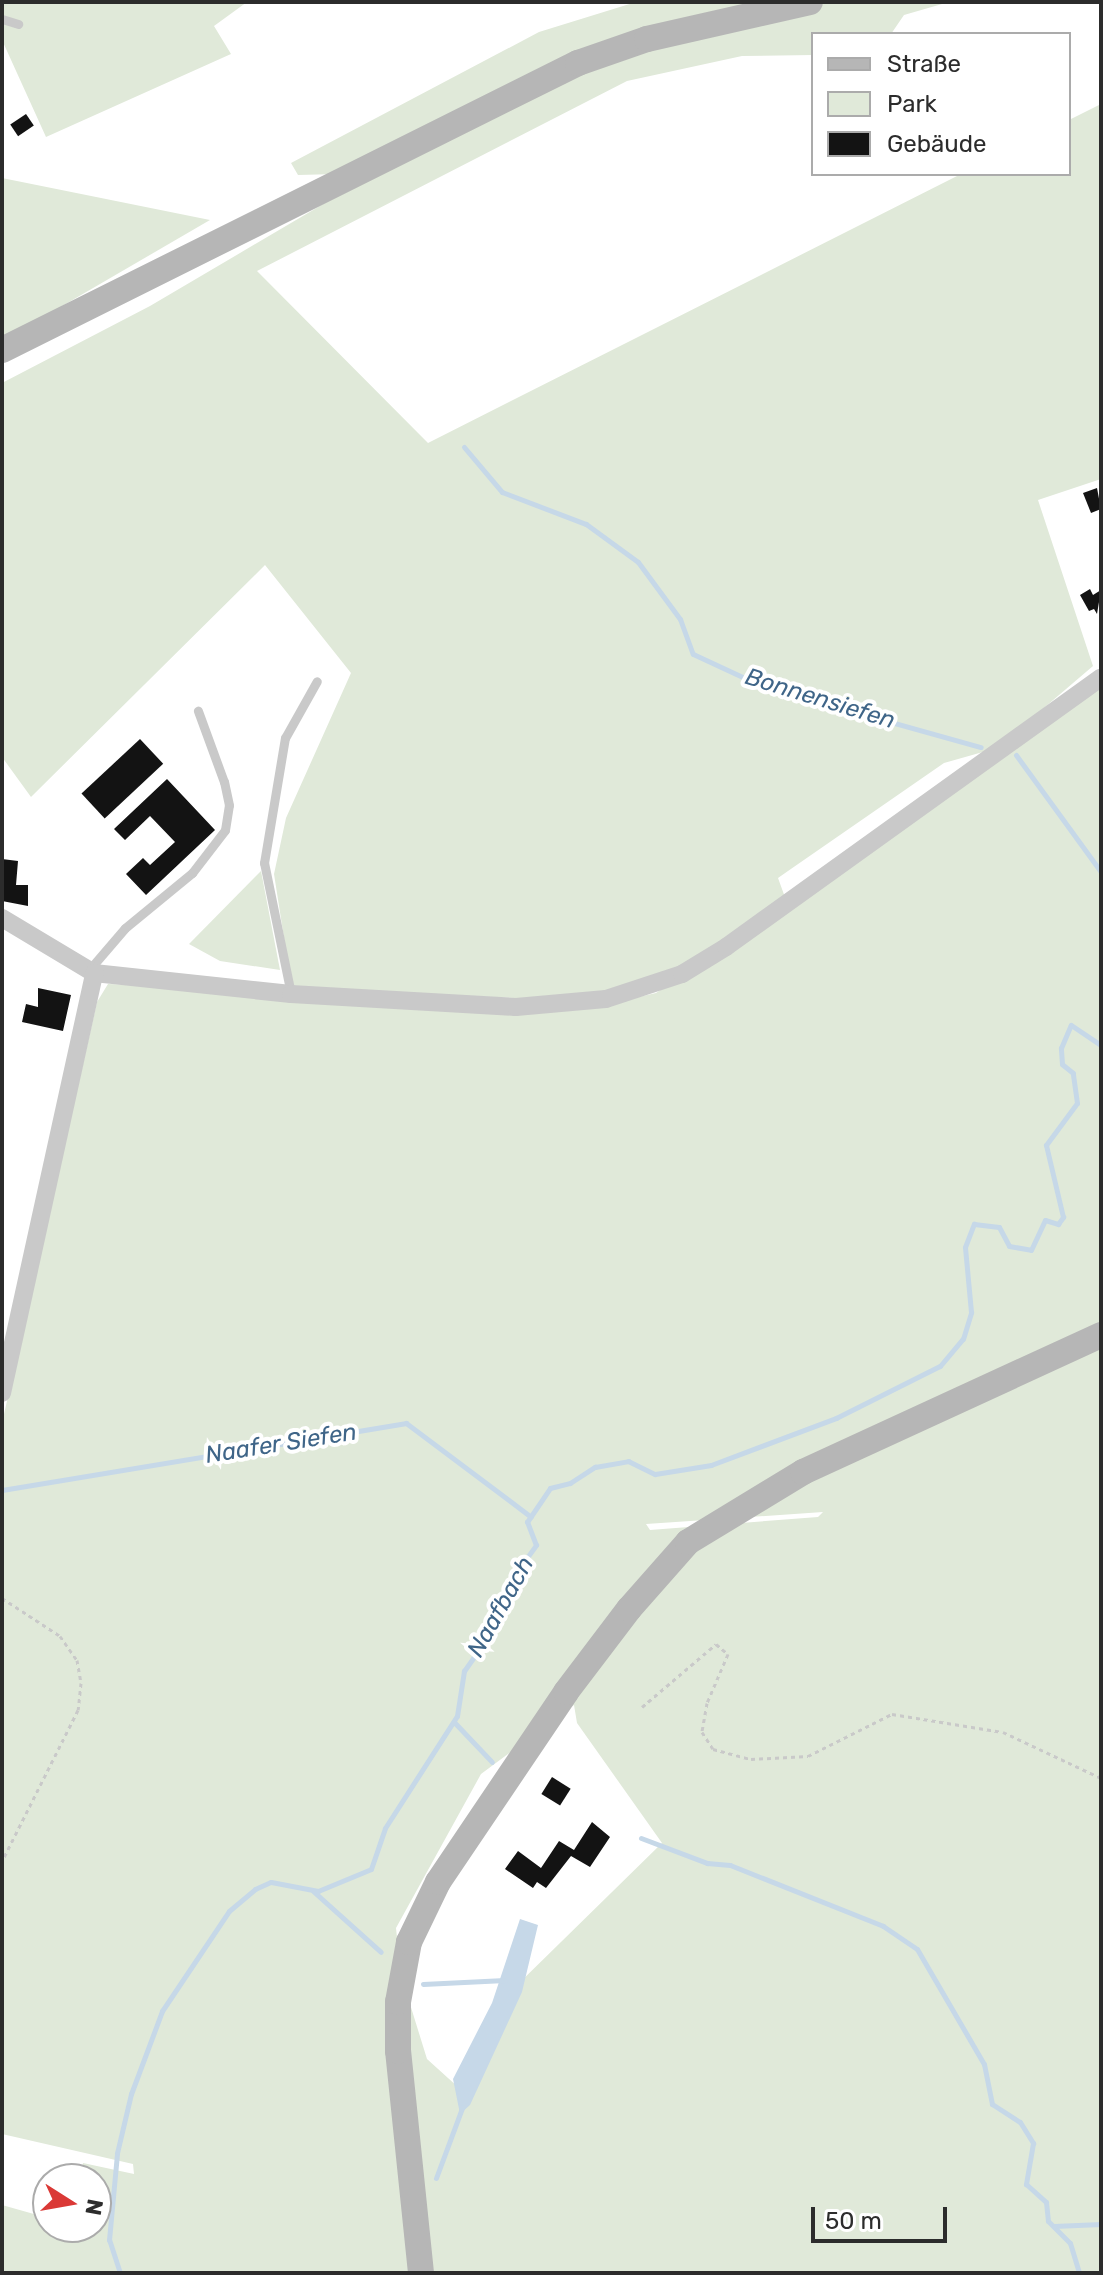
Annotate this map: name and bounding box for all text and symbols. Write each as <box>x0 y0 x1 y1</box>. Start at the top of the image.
legend <box>811 32 1071 176</box>
text: Straße <box>887 50 961 78</box>
text: Park <box>887 90 937 118</box>
text: Gebäude <box>887 130 986 158</box>
water label: Bonnensiefen <box>742 663 898 735</box>
water label: Naafer Siefen <box>203 1418 359 1470</box>
water label: Naafbach <box>462 1552 540 1662</box>
north arrow <box>32 2163 112 2243</box>
scale bar <box>815 2191 951 2241</box>
text: N <box>79 2197 109 2218</box>
text: 50 m <box>825 2207 882 2235</box>

